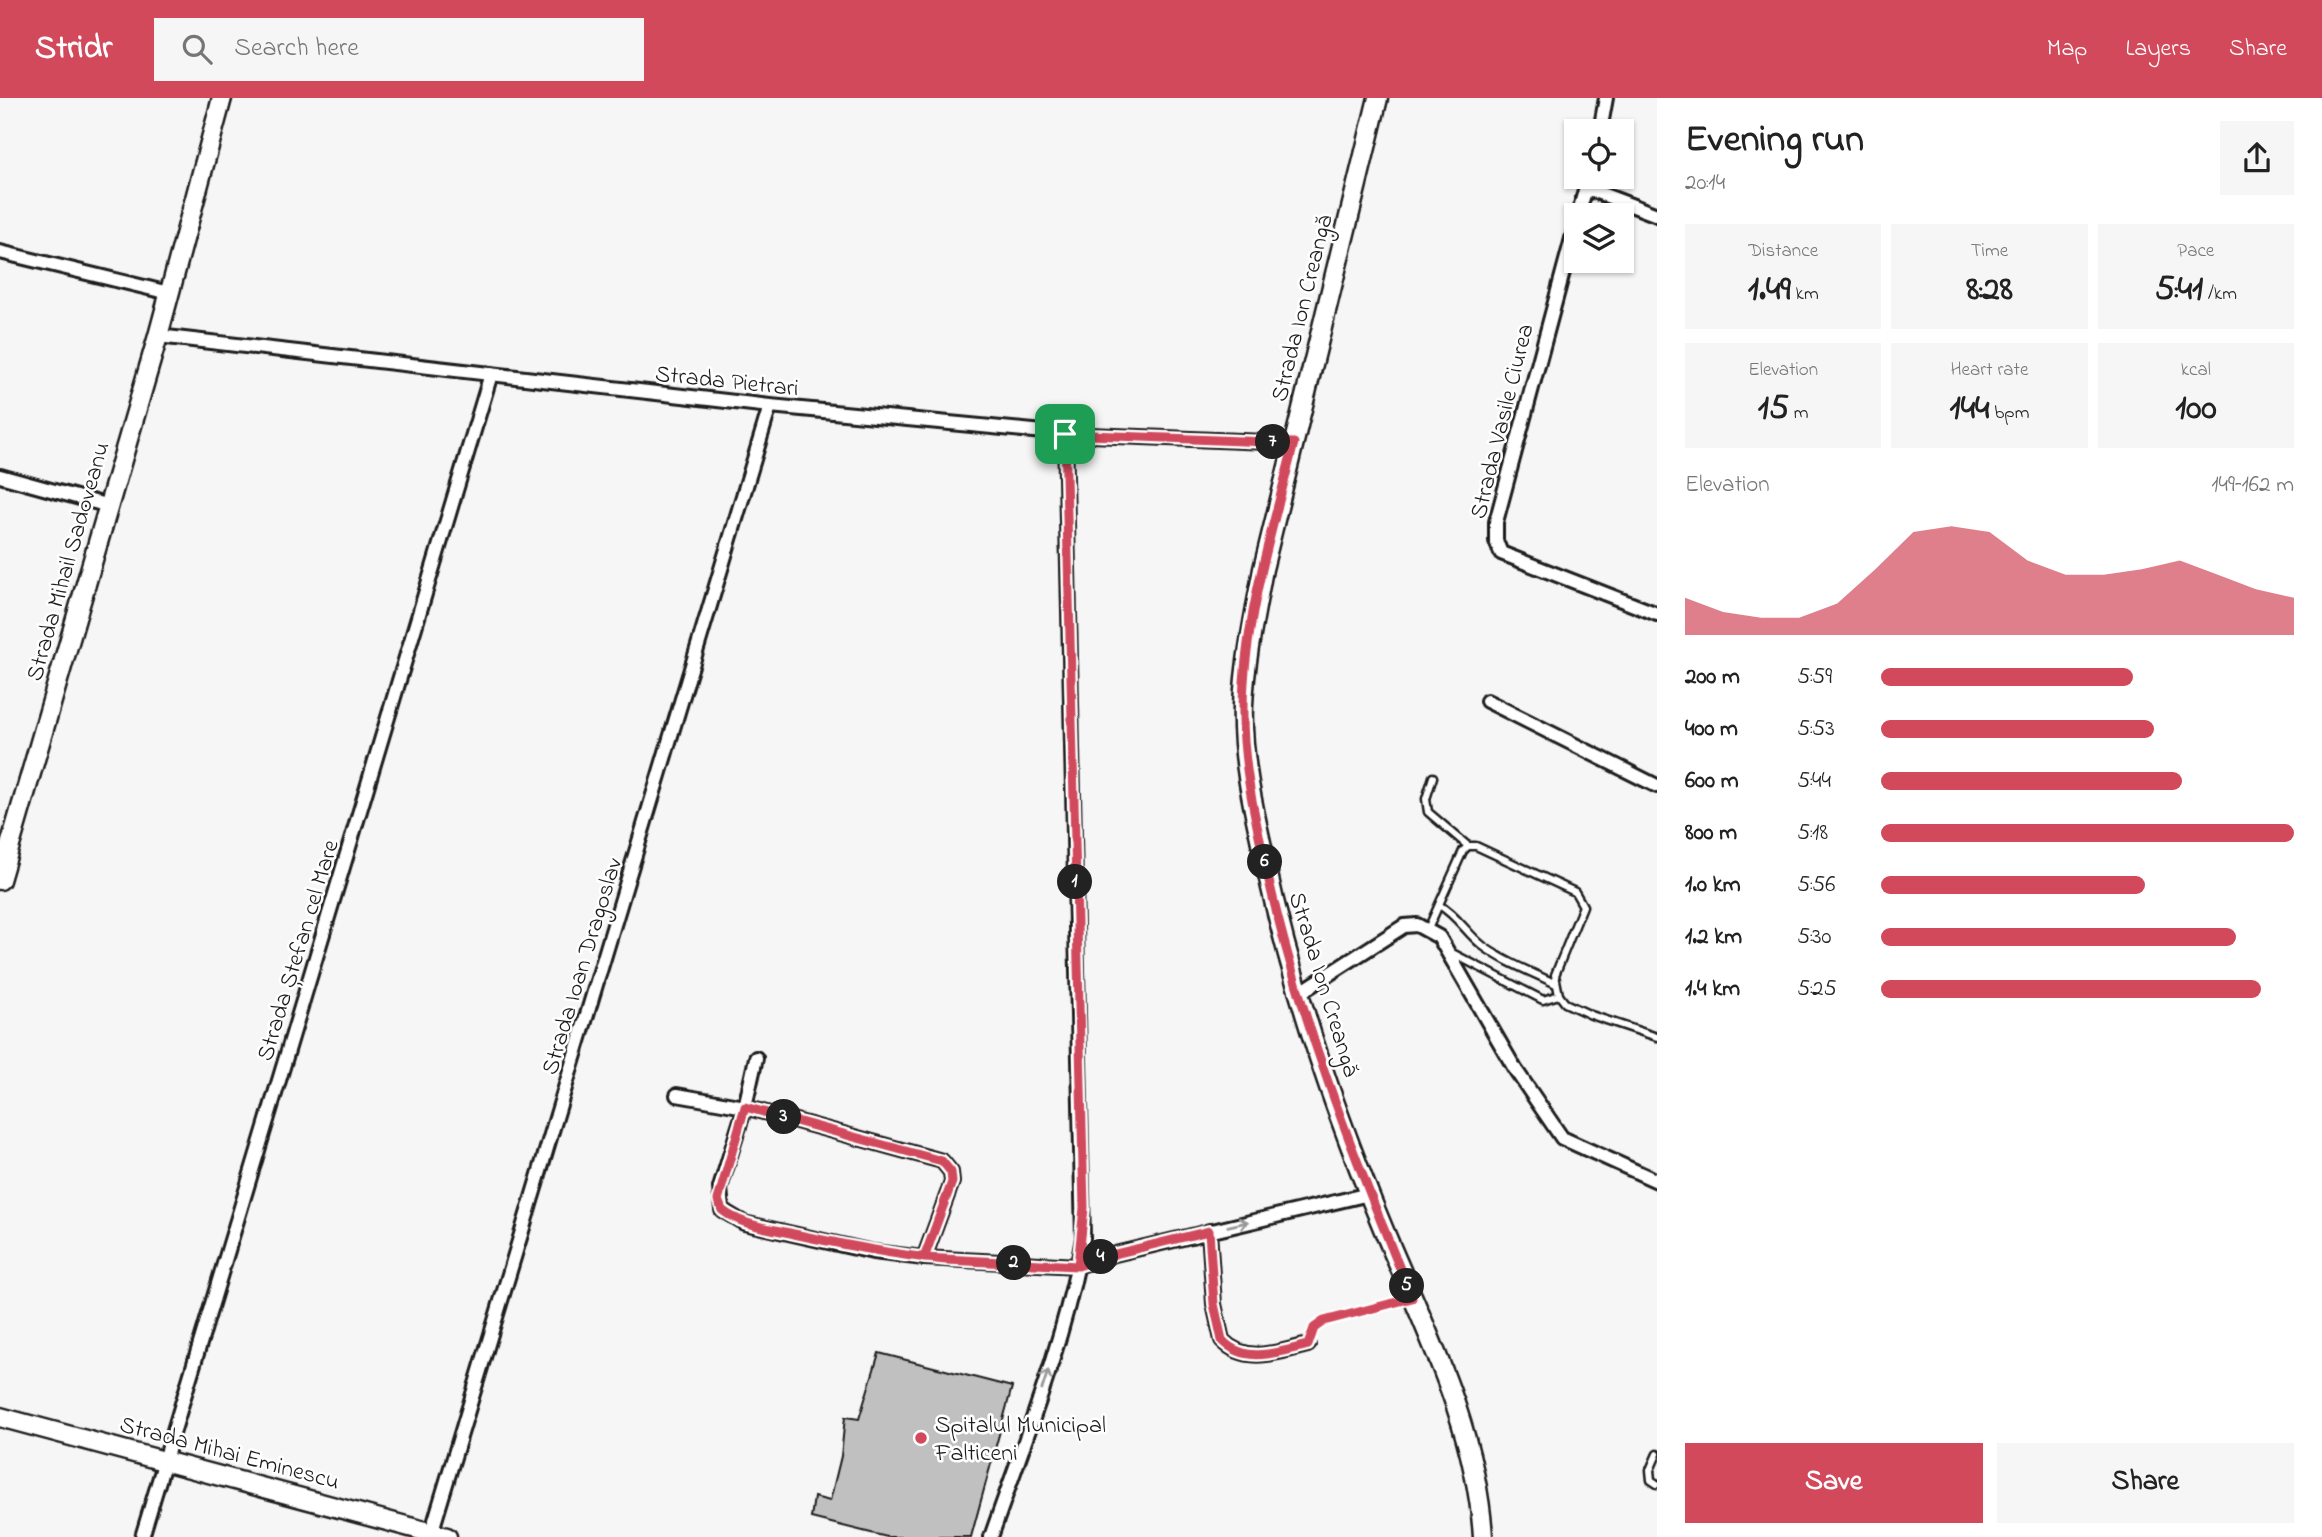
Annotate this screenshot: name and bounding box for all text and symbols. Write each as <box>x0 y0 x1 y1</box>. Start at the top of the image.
search box <box>154 18 644 81</box>
text: Stridr <box>35 25 112 73</box>
icon: search <box>178 30 216 68</box>
text: Search here <box>234 30 359 68</box>
text: Map <box>2047 32 2087 67</box>
text: Layers <box>2125 32 2191 67</box>
text: Share <box>2229 32 2287 67</box>
text: Evening run <box>1685 113 1864 169</box>
map controls <box>1564 119 1634 273</box>
button: locate <box>1564 119 1634 189</box>
button: share <box>2220 121 2294 195</box>
text: 20:14 <box>1685 167 1725 200</box>
button: layers <box>1564 203 1634 273</box>
street label: Strada Ion Creangă <box>1263 212 1344 406</box>
text: Distance <box>1748 238 1818 265</box>
text: Time <box>1971 238 2008 265</box>
text: Pace <box>2177 238 2214 265</box>
text: 1.49 <box>1748 265 1791 316</box>
text: 8:28 <box>1966 265 2013 316</box>
text: 5:41 <box>2155 265 2203 316</box>
text: km <box>1791 281 1819 308</box>
text: /km <box>2203 281 2237 308</box>
street label: Strada Vasile Ciurea <box>1462 320 1545 523</box>
text: Elevation <box>1748 357 1818 384</box>
text: Heart rate <box>1951 357 2028 384</box>
text: kcal <box>2181 357 2211 384</box>
street label: Strada Pietrari <box>653 358 800 407</box>
text: 15 <box>1758 384 1789 435</box>
text: 144 <box>1950 384 1990 435</box>
text: 100 <box>2175 384 2217 435</box>
text: m <box>1789 400 1808 427</box>
text: bpm <box>1990 400 2029 427</box>
pin <box>1035 404 1095 464</box>
icon: arrive <box>1046 415 1084 453</box>
pin: 7 <box>1256 424 1290 460</box>
text: 7 <box>1269 428 1276 455</box>
street label: Strada Mihail Sadoveanu <box>18 438 120 685</box>
text: Elevation <box>1685 469 1770 502</box>
text: 149–162 m <box>2211 469 2294 502</box>
text: 200 m <box>1685 661 1740 694</box>
text: 5:59 <box>1797 661 1832 694</box>
text: 400 m <box>1685 713 1738 746</box>
text: 5:53 <box>1797 713 1835 746</box>
text: 600 m <box>1685 765 1739 798</box>
text: 5:44 <box>1797 765 1831 798</box>
text: 800 m <box>1685 817 1737 850</box>
text: 5:18 <box>1797 817 1828 850</box>
street label: Strada Ștefan cel Mare <box>249 836 350 1066</box>
pin: 6 <box>1248 844 1282 880</box>
text: 6 <box>1260 848 1269 875</box>
street label: Strada Ioan Dragoslav <box>534 853 633 1079</box>
pin: 1 <box>1058 864 1092 900</box>
text: 1 <box>1071 868 1078 895</box>
text: 1.0 km <box>1685 869 1741 902</box>
text: 5:56 <box>1797 869 1835 902</box>
street label: Strada Ion Creangă <box>1278 888 1367 1081</box>
text: 1.2 km <box>1685 921 1742 954</box>
text: 5:30 <box>1797 921 1832 954</box>
text: 1.4 km <box>1685 973 1740 1006</box>
text: 5:25 <box>1797 973 1837 1006</box>
pin: 3 <box>766 1100 802 1134</box>
text: 3 <box>780 1103 787 1130</box>
one-way arrow <box>1226 1217 1249 1230</box>
pin: 4 <box>1084 1240 1118 1274</box>
text: 4 <box>1097 1243 1104 1270</box>
pin: 2 <box>996 1246 1032 1280</box>
text: 2 <box>1009 1249 1018 1276</box>
pin: 5 <box>1390 1268 1424 1304</box>
text: 5 <box>1401 1272 1412 1299</box>
one-way arrow <box>1040 1369 1053 1391</box>
street label: Strada Mihai Eminescu <box>115 1408 343 1501</box>
place label: Spitalul Municipal Falticeni <box>934 1409 1106 1472</box>
marker: Spitalul Municipal Falticeni <box>913 1430 929 1446</box>
button: Save <box>1685 1443 1983 1523</box>
button: Share <box>1997 1443 2294 1523</box>

